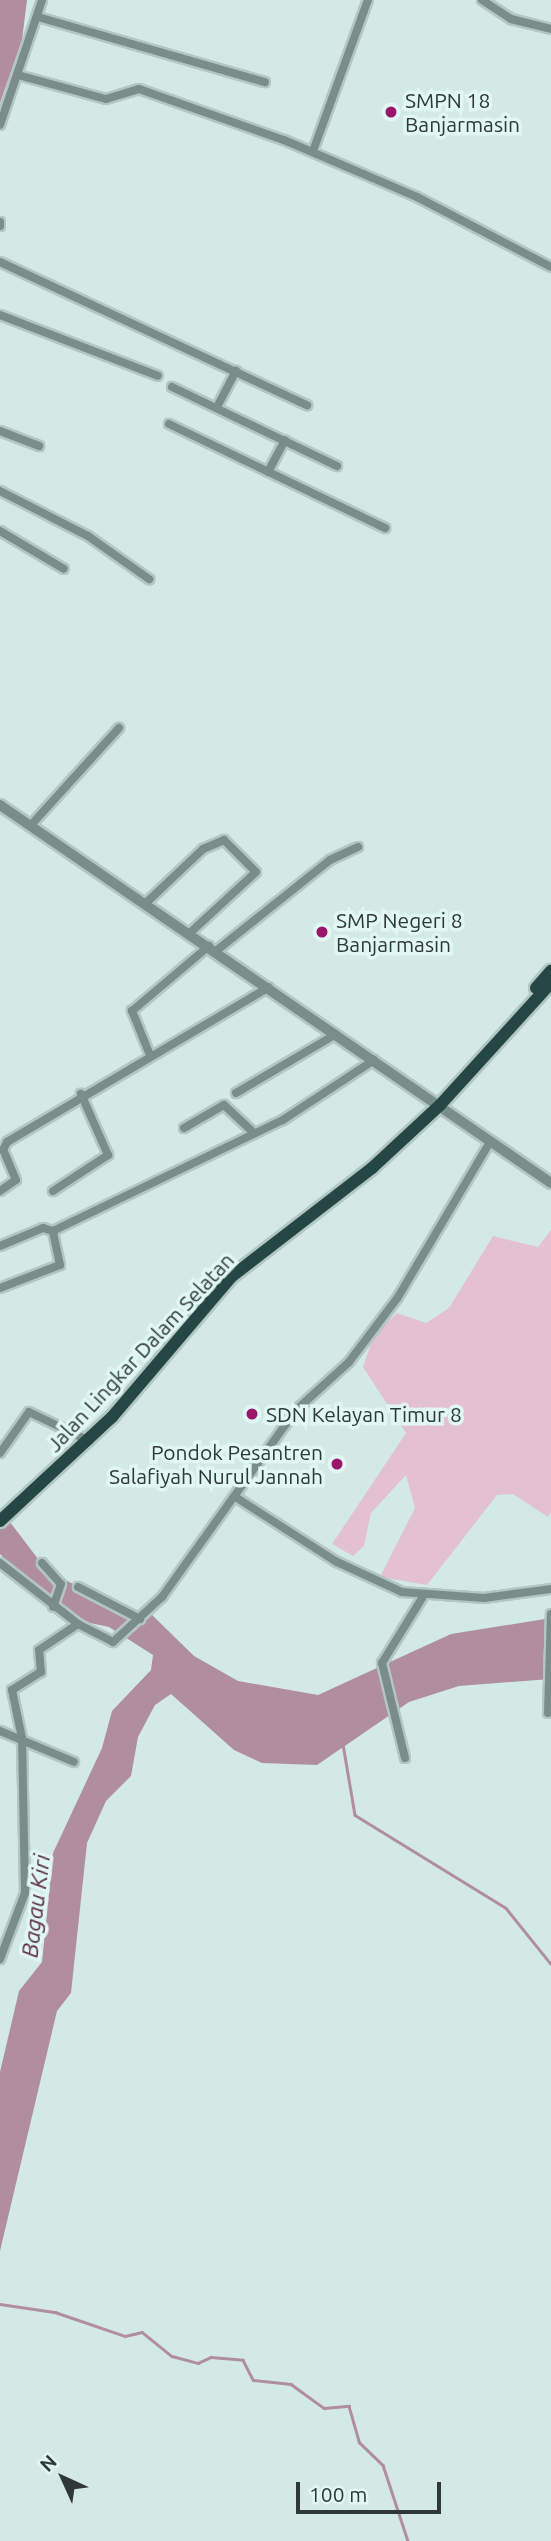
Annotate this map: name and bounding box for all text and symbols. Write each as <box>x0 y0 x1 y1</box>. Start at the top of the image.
place label: SMPN 18 Banjarmasin <box>405 87 520 137</box>
marker: SMPN 18 Banjarmasin <box>383 104 399 120</box>
place label: SMP Negeri 8 Banjarmasin <box>336 907 463 957</box>
marker: SMP Negeri 8 Banjarmasin <box>314 924 330 940</box>
street label: Jalan Lingkar Dalam Selatan <box>41 1247 239 1457</box>
place label: SDN Kelayan Timur 8 <box>266 1401 462 1427</box>
marker: SDN Kelayan Timur 8 <box>244 1406 260 1422</box>
place label: Pondok Pesantren Salafiyah Nurul Jannah <box>109 1439 323 1489</box>
marker: Pondok Pesantren Salafiyah Nurul Jannah <box>329 1456 345 1472</box>
water label: Bagau Kiri <box>16 1853 56 1959</box>
north arrow <box>28 2443 98 2513</box>
text: N <box>35 2450 61 2476</box>
scale bar <box>299 2468 444 2512</box>
text: 100 m <box>309 2482 367 2506</box>

